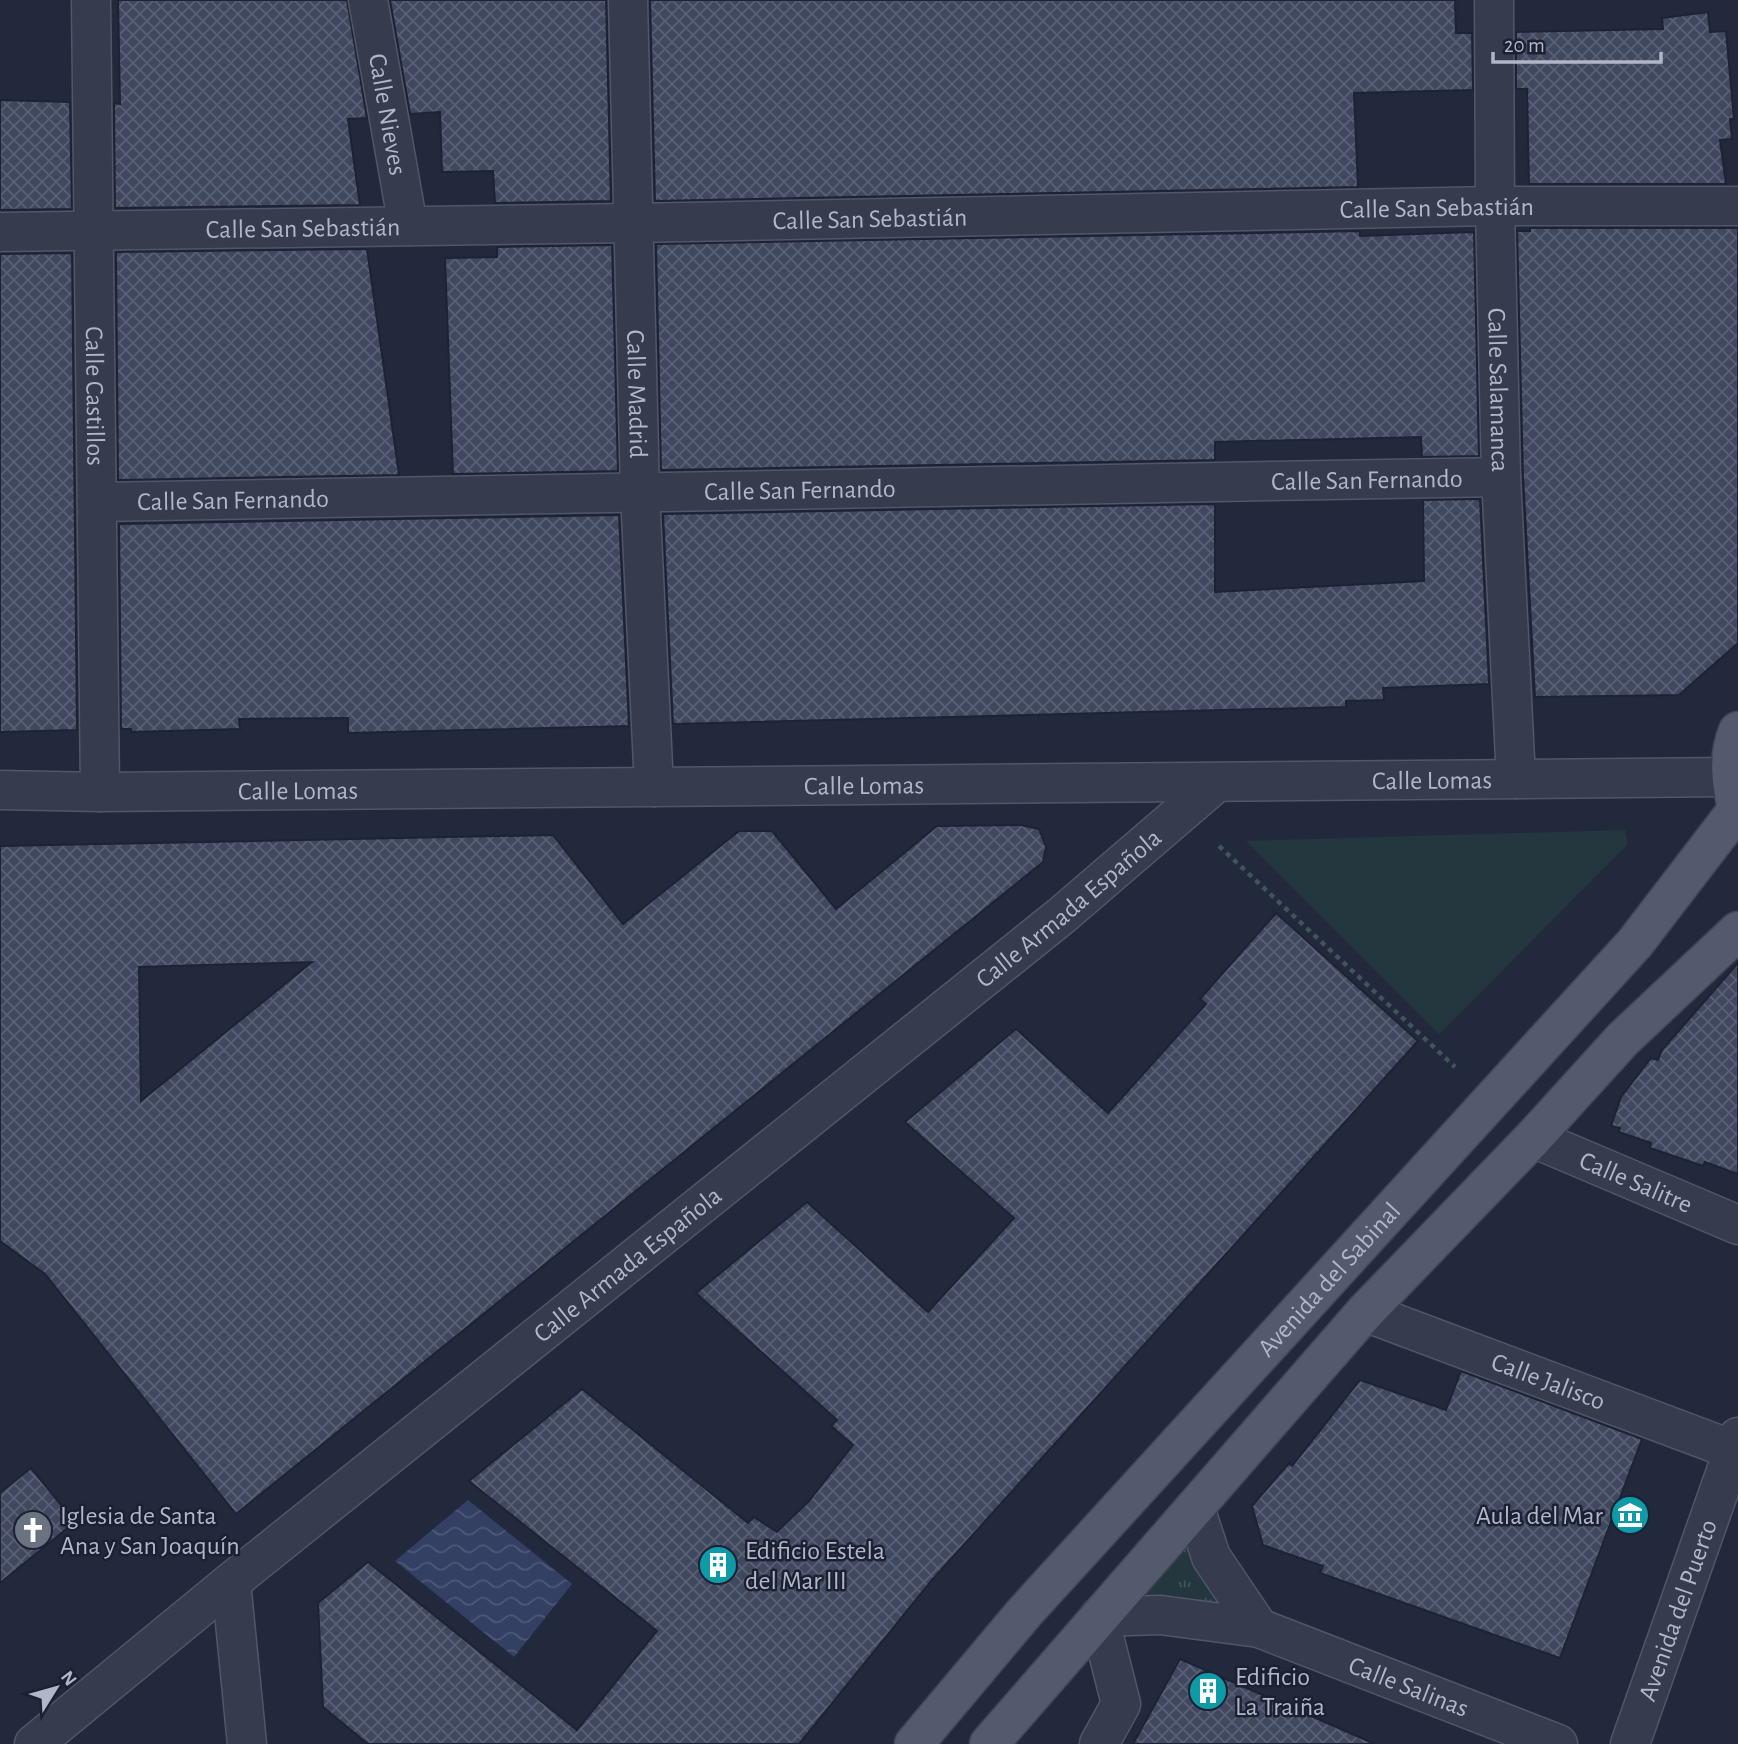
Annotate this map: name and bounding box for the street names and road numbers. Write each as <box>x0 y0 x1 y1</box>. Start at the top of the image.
street label: Calle Nieves <box>364 52 411 177</box>
street label: Calle San Sebastián <box>1339 194 1534 223</box>
street label: Calle San Sebastián <box>772 204 967 234</box>
street label: Calle San Sebastián <box>206 214 400 243</box>
street label: Calle Salamanca <box>1483 307 1513 472</box>
street label: Calle Castillos <box>81 326 108 466</box>
street label: Calle Madrid <box>622 329 651 459</box>
street label: Calle San Fernando <box>1271 466 1463 495</box>
street label: Calle San Fernando <box>704 476 896 505</box>
street label: Calle San Fernando <box>137 486 329 515</box>
street label: Calle Lomas <box>1372 767 1492 794</box>
street label: Calle Lomas <box>804 772 924 800</box>
street label: Calle Lomas <box>238 778 358 805</box>
street label: Calle Armada Española <box>971 824 1166 993</box>
street label: Calle Salitre <box>1575 1147 1696 1218</box>
street label: Calle Armada Española <box>529 1182 727 1348</box>
street label: Avenida del Sabinal <box>1253 1198 1406 1362</box>
street label: Calle Jalisco <box>1488 1349 1609 1415</box>
street label: Avenida del Puerto <box>1634 1516 1722 1705</box>
street label: Calle Salinas <box>1345 1652 1472 1722</box>

